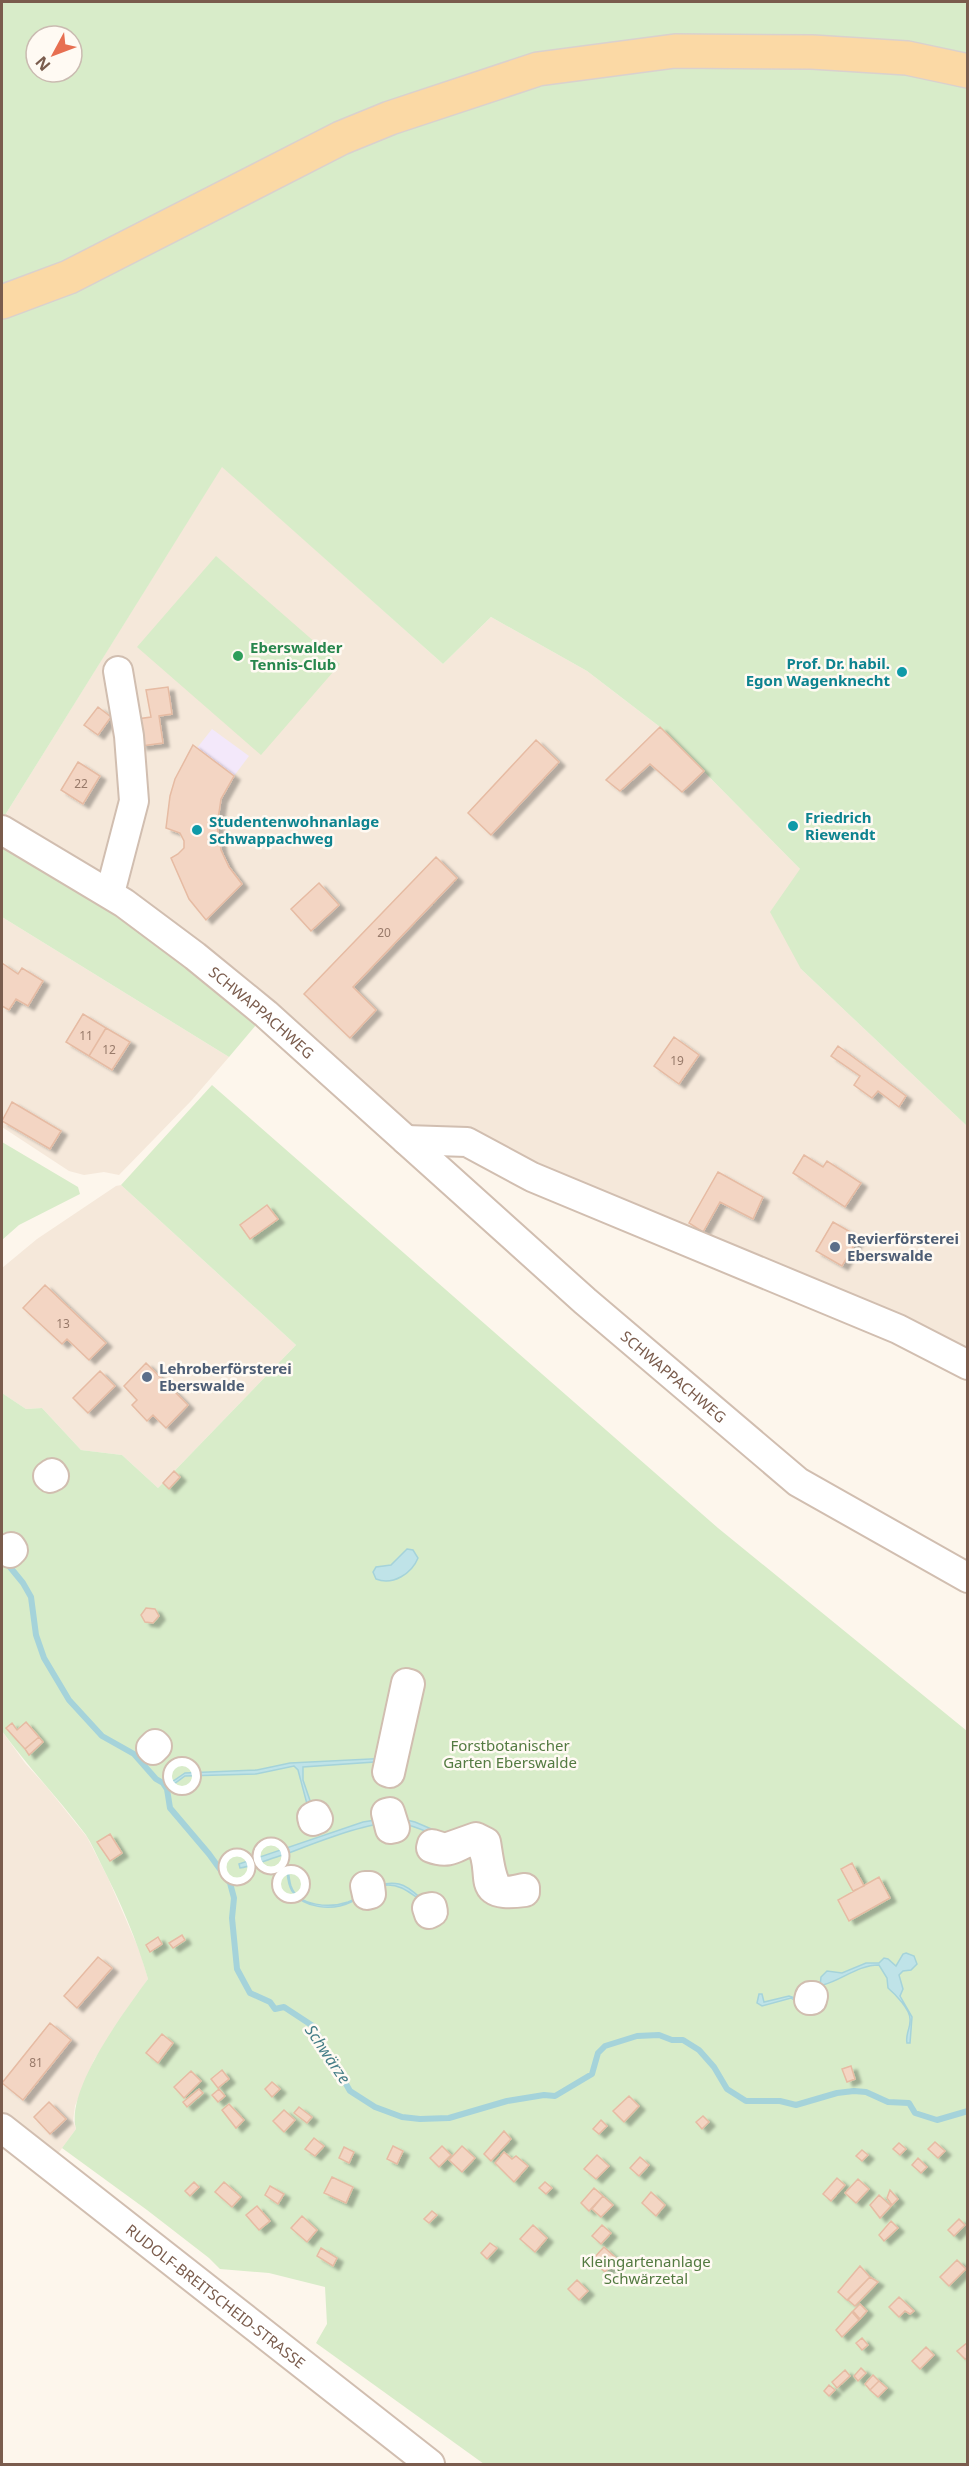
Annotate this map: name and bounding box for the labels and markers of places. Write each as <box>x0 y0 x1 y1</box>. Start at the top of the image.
place label: Eberswalder Tennis-Club <box>250 637 343 674</box>
marker: Eberswalder Tennis-Club <box>231 649 245 663</box>
place label: Prof. Dr. habil. Egon Wagenknecht <box>746 653 890 690</box>
marker: Prof. Dr. habil. Egon Wagenknecht <box>895 665 909 679</box>
place label: Friedrich Riewendt <box>805 807 876 844</box>
place label: Studentenwohnanlage Schwappachweg <box>209 811 379 848</box>
marker: Friedrich Riewendt <box>786 819 800 833</box>
marker: Studentenwohnanlage Schwappachweg <box>190 823 204 837</box>
place label: Revierförsterei Eberswalde <box>847 1228 959 1265</box>
marker: Revierförsterei Eberswalde <box>828 1240 842 1254</box>
place label: Lehroberförsterei Eberswalde <box>159 1358 292 1395</box>
marker: Lehroberförsterei Eberswalde <box>140 1370 154 1384</box>

